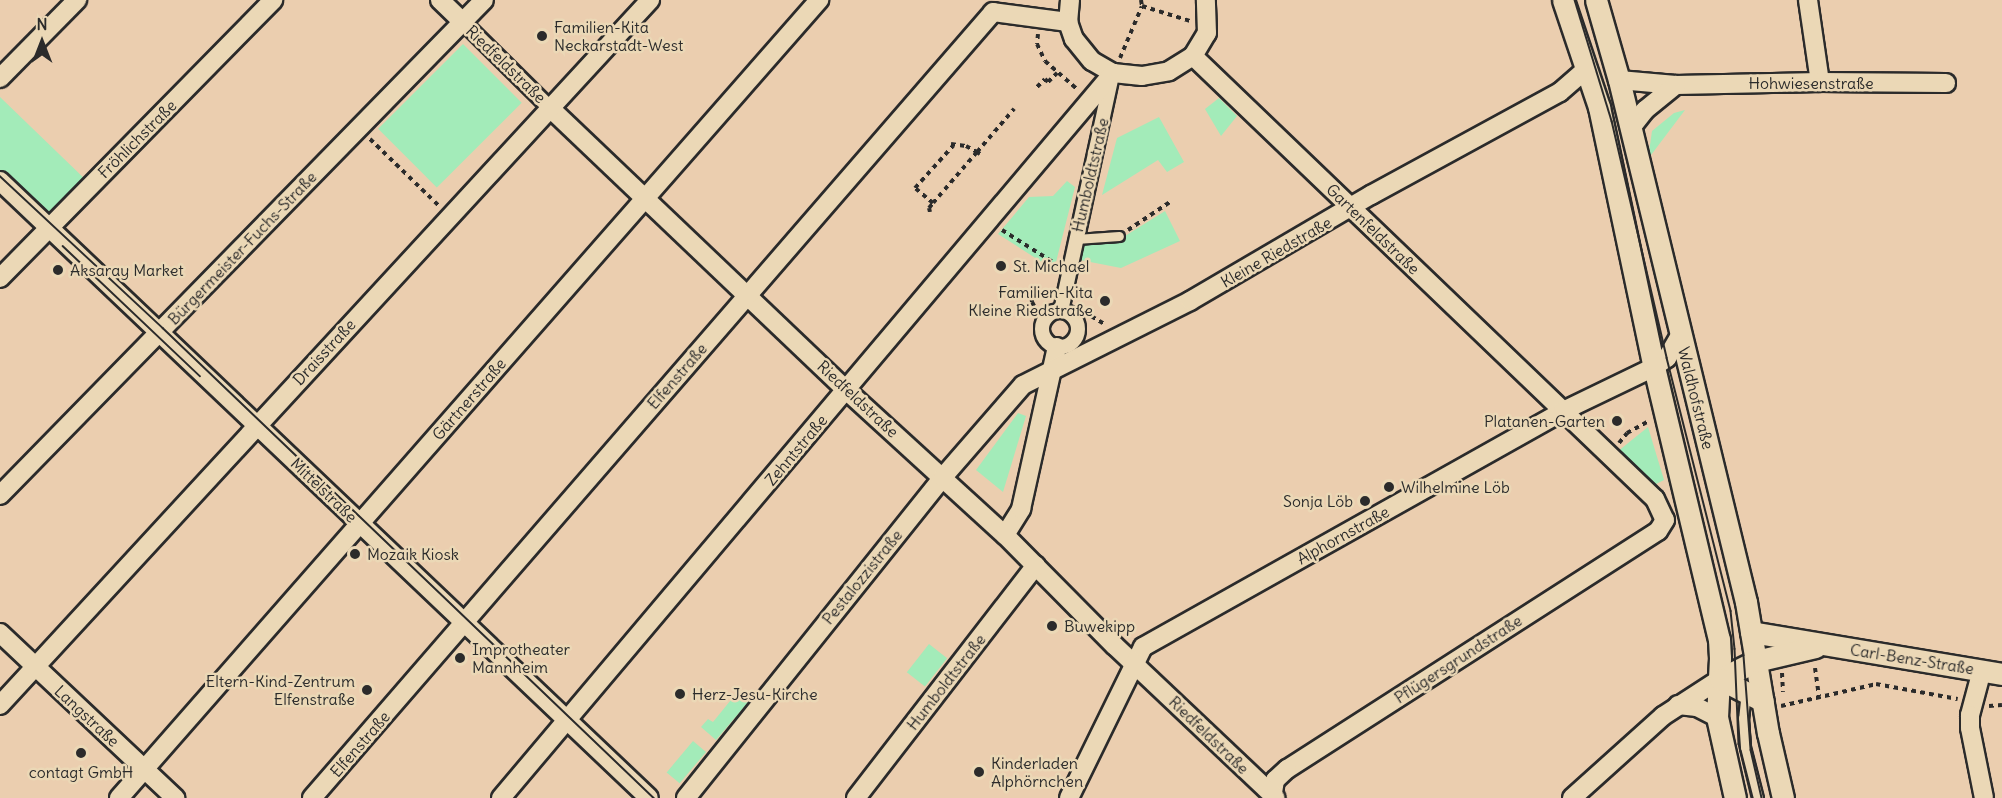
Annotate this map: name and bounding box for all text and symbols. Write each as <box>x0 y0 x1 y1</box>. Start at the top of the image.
north arrow <box>12 12 72 72</box>
text: N <box>36 14 48 34</box>
place label: Familien-Kita Neckarstadt-West <box>554 17 683 55</box>
street label: Riedfeldstraße <box>462 21 550 107</box>
marker: Familien-Kita Neckarstadt-West <box>535 29 549 43</box>
street label: Hohwiesenstraße <box>1748 73 1874 93</box>
street label: Fröhlichstraße <box>94 96 180 182</box>
street label: Humboldtstraße <box>1068 116 1112 234</box>
street label: Bürgermeister-Fuchs-Straße <box>164 167 320 329</box>
street label: Gartenfeldstraße <box>1322 180 1424 278</box>
street label: Kleine Riedstraße <box>1217 213 1335 291</box>
place label: St. Michael <box>1013 256 1089 276</box>
marker: St. Michael <box>994 259 1008 273</box>
place label: Aksaray Market <box>70 260 184 280</box>
marker: Aksaray Market <box>51 263 65 277</box>
place label: Familien-Kita Kleine Riedstraße <box>968 282 1093 320</box>
marker: Familien-Kita Kleine Riedstraße <box>1098 294 1112 308</box>
street label: Draisstraße <box>289 315 359 389</box>
street label: Elfenstraße <box>643 339 711 413</box>
street label: Waldhofstraße <box>1674 345 1718 451</box>
street label: Gärtnerstraße <box>428 354 510 444</box>
street label: Riedfeldstraße <box>814 357 902 441</box>
street label: Zehntstraße <box>761 411 831 489</box>
place label: Platanen-Garten <box>1484 411 1605 431</box>
marker: Platanen-Garten <box>1610 414 1624 428</box>
street label: Mittelstraße <box>287 454 361 526</box>
place label: Wilhelmine Löb <box>1401 477 1510 497</box>
marker: Wilhelmine Löb <box>1382 480 1396 494</box>
place label: Sonja Löb <box>1283 491 1353 511</box>
marker: Sonja Löb <box>1358 494 1372 508</box>
street label: Alphornstraße <box>1294 502 1392 568</box>
street label: Pestalozzistraße <box>818 526 906 628</box>
place label: Mozaik Kiosk <box>367 544 459 564</box>
marker: Mozaik Kiosk <box>348 547 362 561</box>
street label: Pflügersgrundstraße <box>1391 611 1525 707</box>
place label: Buwekipp <box>1064 616 1135 636</box>
marker: Buwekipp <box>1045 619 1059 633</box>
street label: Humboldtstraße <box>903 630 989 734</box>
place label: Improtheater Mannheim <box>472 639 570 677</box>
street label: Carl-Benz-Straße <box>1849 640 1975 678</box>
marker: Improtheater Mannheim <box>453 651 467 665</box>
place label: Eltern-Kind-Zentrum Elfenstraße <box>206 671 355 709</box>
street label: Langstraße <box>51 681 123 751</box>
marker: Eltern-Kind-Zentrum Elfenstraße <box>360 683 374 697</box>
place label: Herz-Jesu-Kirche <box>692 684 818 704</box>
marker: Herz-Jesu-Kirche <box>673 687 687 701</box>
street label: Riedfeldstraße <box>1165 692 1253 778</box>
street label: Elfenstraße <box>326 707 394 781</box>
marker: contagt GmbH <box>74 746 88 760</box>
place label: Kinderladen Alphörnchen <box>991 753 1083 791</box>
place label: contagt GmbH <box>29 762 133 782</box>
marker: Kinderladen Alphörnchen <box>972 765 986 779</box>

